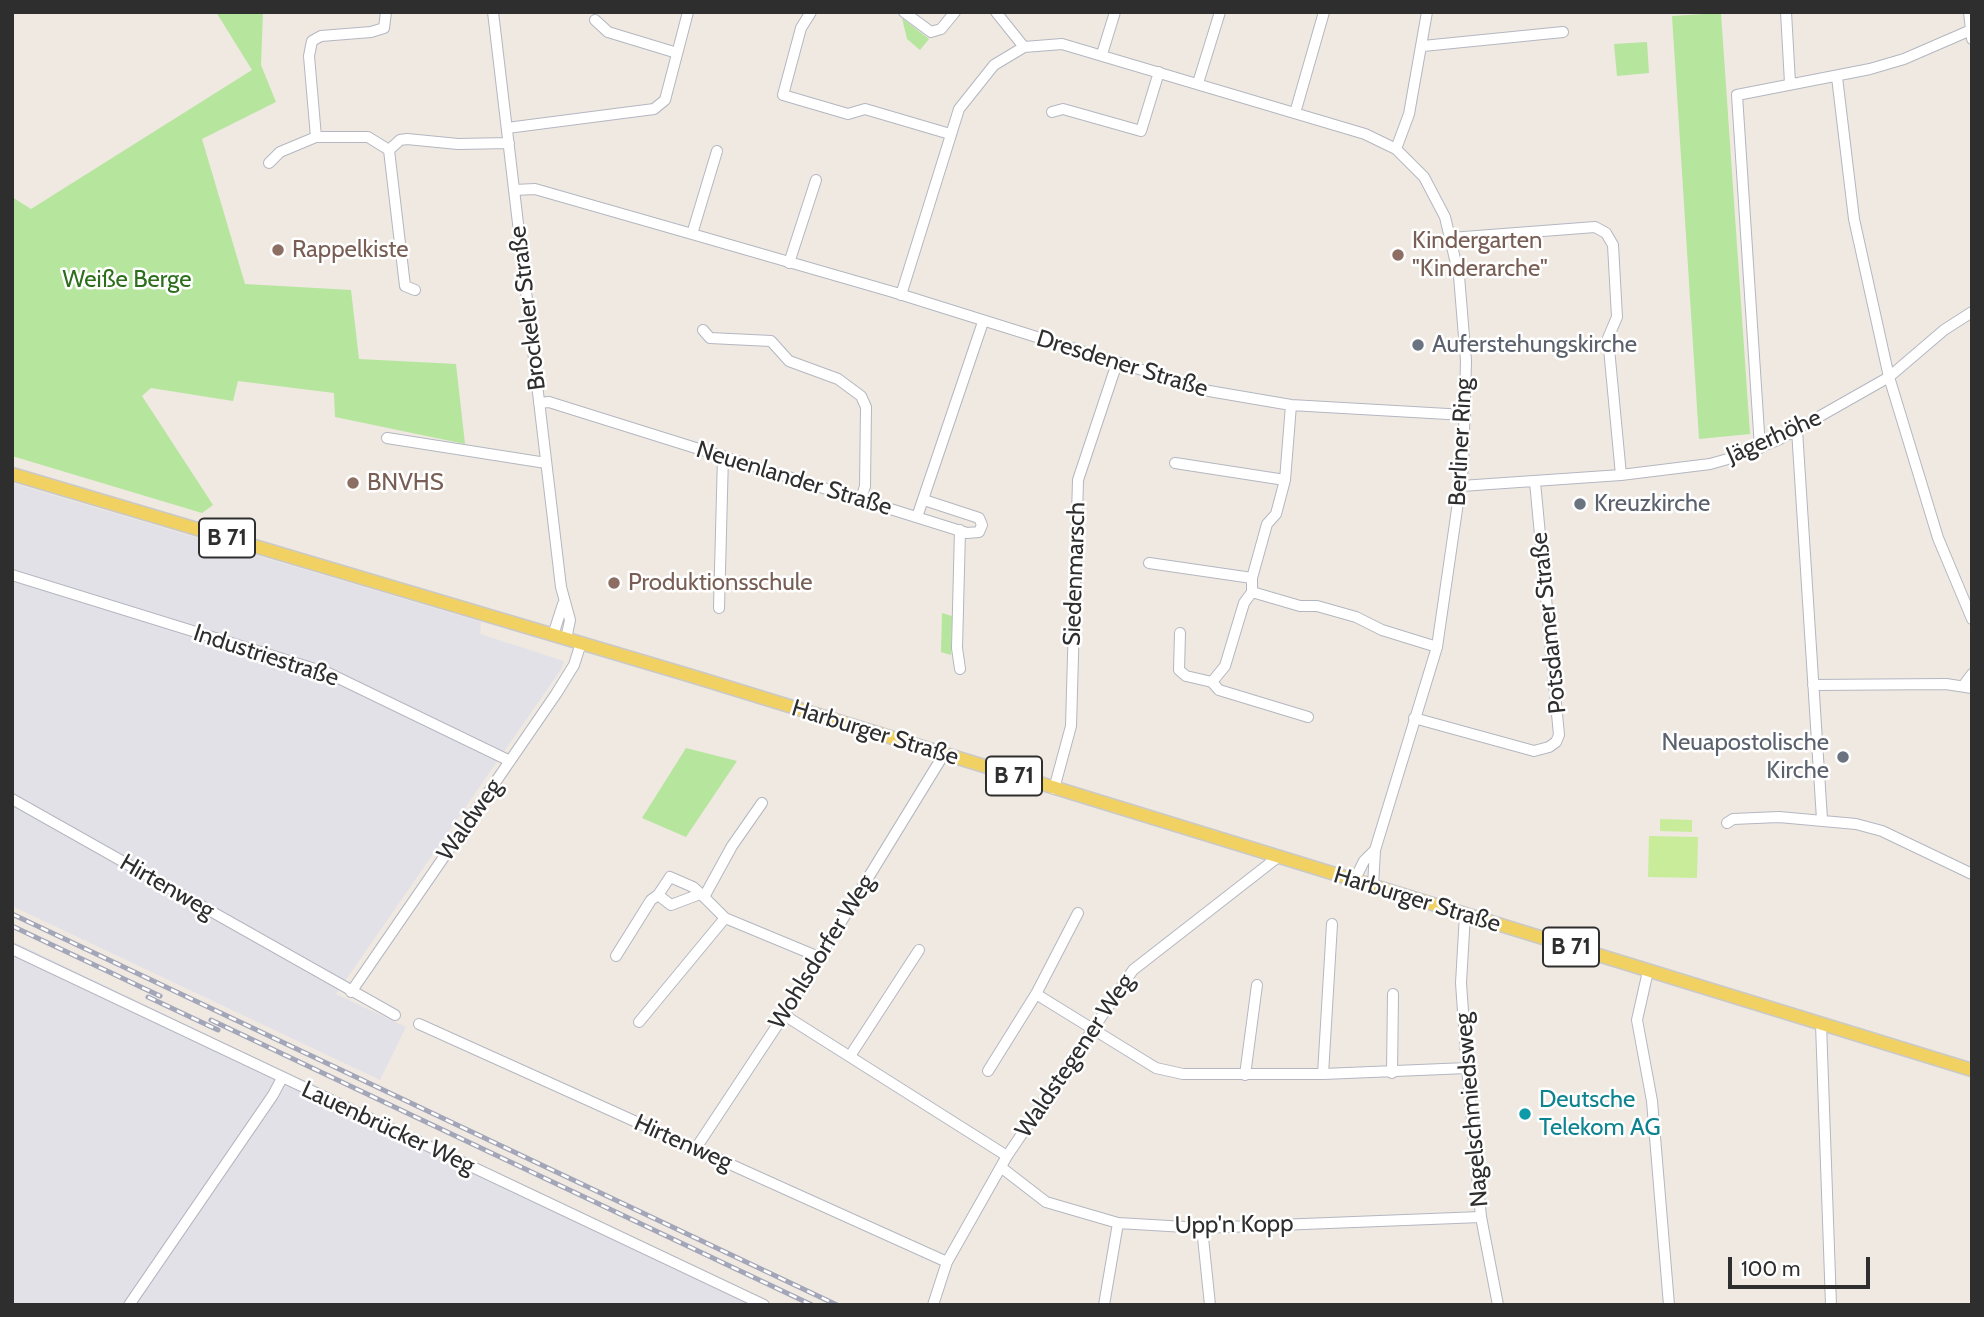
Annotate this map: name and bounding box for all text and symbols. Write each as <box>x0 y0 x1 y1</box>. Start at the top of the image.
street label: Brockeler Straße <box>504 224 552 392</box>
place label: Kindergarten "Kinderarche" <box>1412 227 1548 283</box>
place label: Rappelkiste <box>292 236 409 264</box>
marker: Rappelkiste <box>270 242 286 258</box>
marker: Kindergarten "Kinderarche" <box>1390 247 1406 263</box>
park label: Weiße Berge <box>63 266 191 294</box>
street label: Dresdener Straße <box>1033 324 1211 404</box>
place label: Auferstehungskirche <box>1432 331 1637 359</box>
marker: Auferstehungskirche <box>1410 337 1426 353</box>
street label: Berliner Ring <box>1443 377 1479 507</box>
street label: Jägerhöhe <box>1722 403 1826 471</box>
street label: Neuenlander Straße <box>693 436 895 522</box>
place label: BNVHS <box>367 469 444 497</box>
marker: BNVHS <box>345 475 361 491</box>
place label: Kreuzkirche <box>1594 490 1710 518</box>
marker: Kreuzkirche <box>1572 496 1588 512</box>
street label: Siedenmarsch <box>1058 501 1092 647</box>
road number: B 71 <box>199 518 255 558</box>
street label: Potsdamer Straße <box>1525 531 1573 715</box>
place label: Produktionsschule <box>628 569 813 597</box>
marker: Produktionsschule <box>606 575 622 591</box>
street label: Industriestraße <box>190 619 342 693</box>
street label: Harburger Straße <box>788 694 962 772</box>
place label: Neuapostolische Kirche <box>1661 729 1829 785</box>
marker: Neuapostolische Kirche <box>1835 749 1851 765</box>
road number: B 71 <box>986 756 1042 796</box>
street label: Waldweg <box>431 773 509 867</box>
street label: Hirtenweg <box>115 848 219 926</box>
street label: Harburger Straße <box>1330 861 1504 939</box>
street label: Wohlsdorfer Weg <box>763 869 881 1035</box>
road number: B 71 <box>1543 928 1599 966</box>
street label: Waldstegener Weg <box>1010 969 1140 1143</box>
street label: Nagelschmiedsweg <box>1449 1012 1495 1208</box>
street label: Lauenbrücker Weg <box>297 1075 479 1181</box>
place label: Deutsche Telekom AG <box>1539 1086 1661 1142</box>
marker: Deutsche Telekom AG <box>1517 1106 1533 1122</box>
street label: Hirtenweg <box>629 1109 737 1177</box>
street label: Upp'n Kopp <box>1174 1210 1294 1240</box>
scale bar <box>1732 1244 1874 1288</box>
text: 100 m <box>1741 1256 1800 1281</box>

